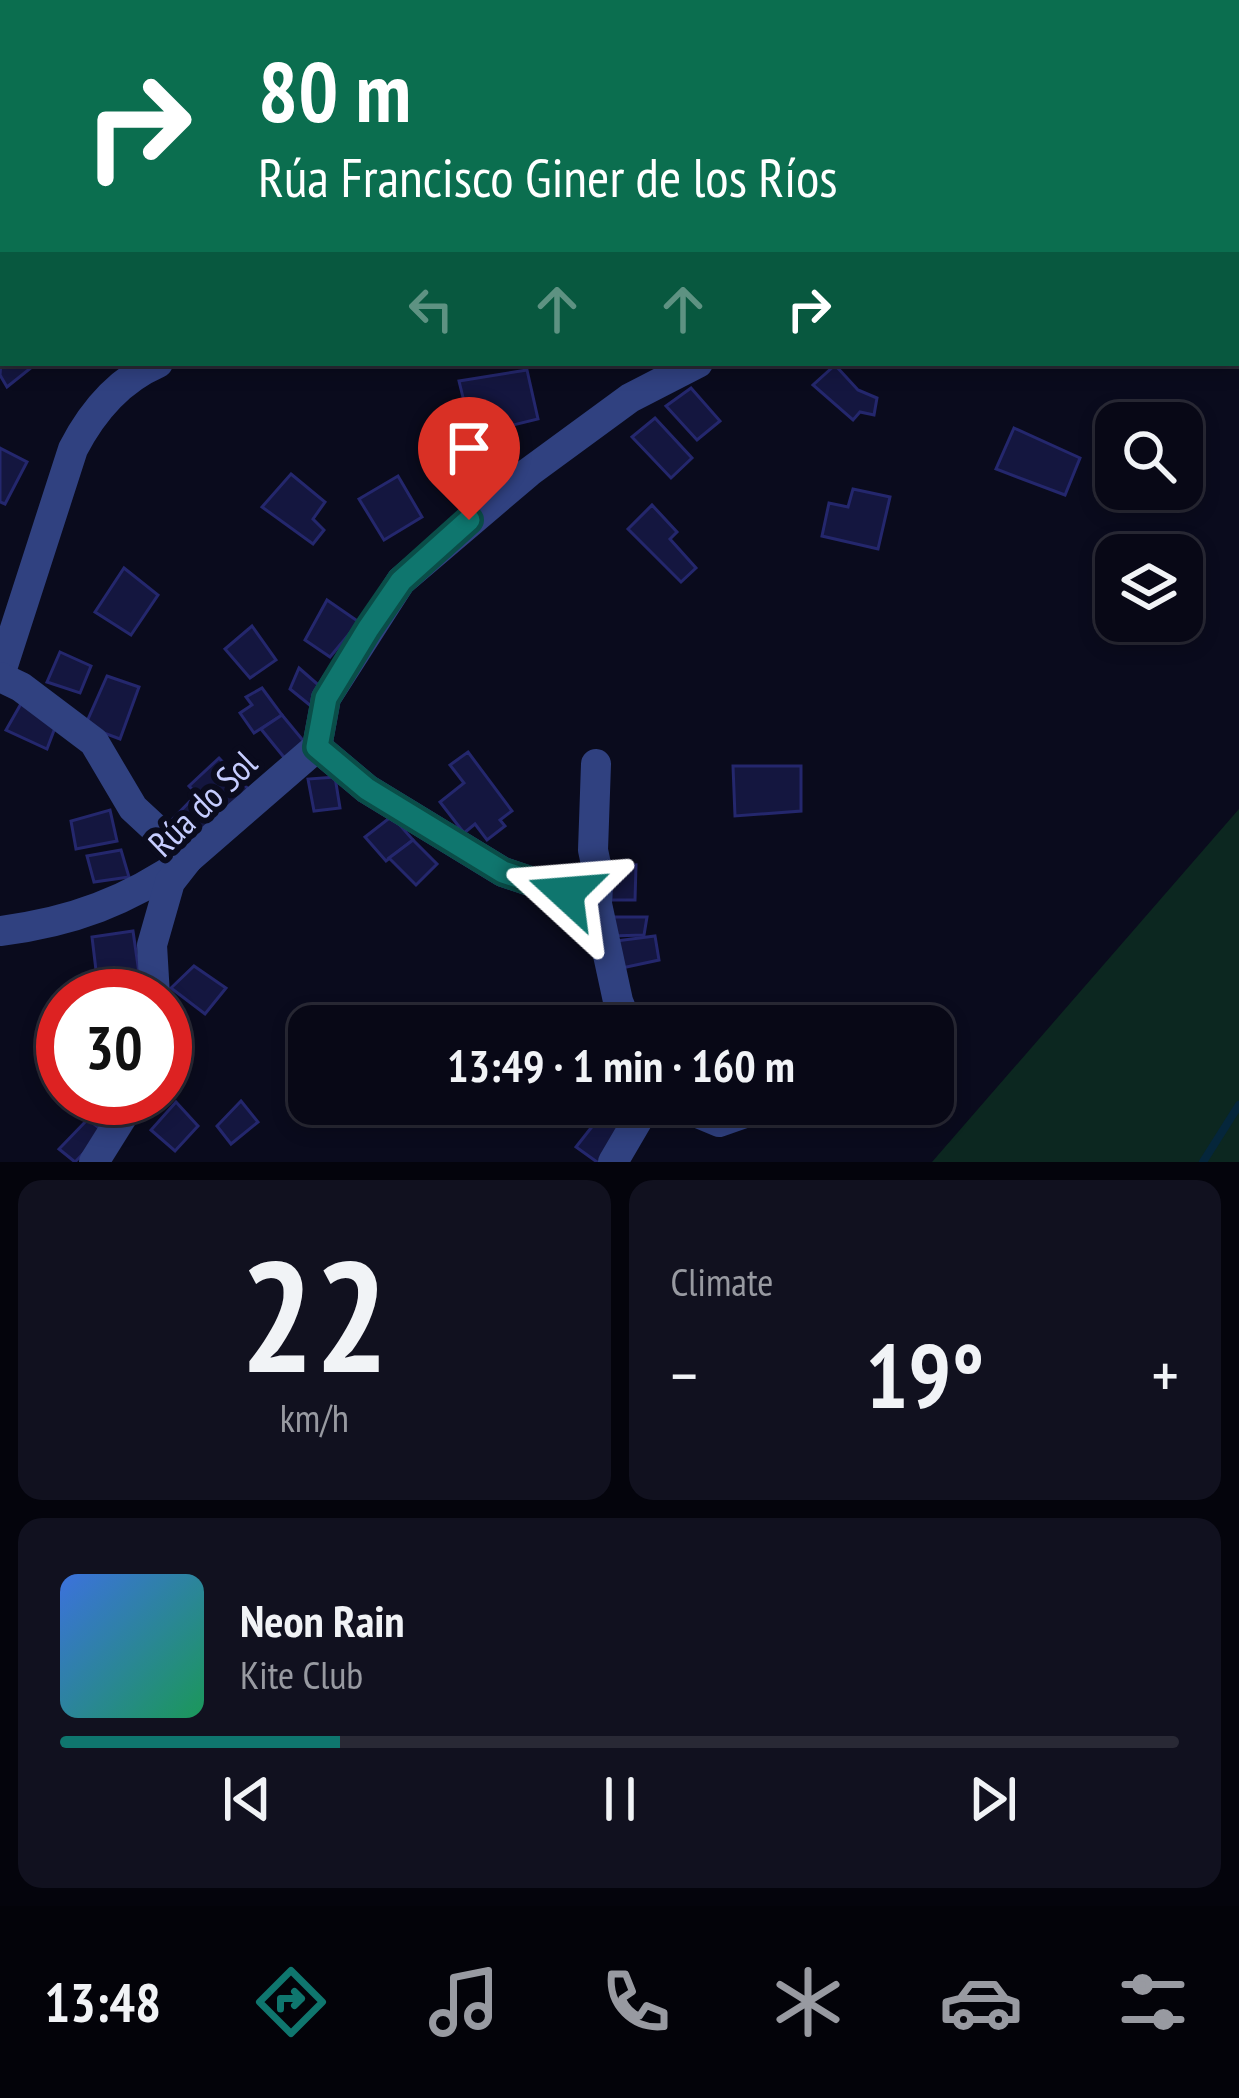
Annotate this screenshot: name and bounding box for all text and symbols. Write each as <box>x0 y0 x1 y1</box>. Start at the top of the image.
text: 80 m <box>258 36 411 145</box>
icon: right <box>60 48 216 204</box>
text: Rúa Francisco Giner de los Ríos <box>258 142 838 212</box>
icon: left <box>398 276 464 342</box>
icon: ahead <box>524 276 590 342</box>
icon: ahead <box>650 276 716 342</box>
icon: right <box>776 276 842 342</box>
pin <box>418 397 520 520</box>
map controls <box>1095 402 1203 642</box>
button: search <box>1095 402 1203 510</box>
icon: arrive <box>436 415 502 481</box>
button: layers <box>1095 534 1203 642</box>
street label: Rúa do Sol <box>138 739 267 866</box>
position arrow <box>503 830 629 956</box>
speed limit sign: 30 <box>36 969 192 1125</box>
text: 13:49 · 1 min · 160 m <box>447 1036 795 1094</box>
text: 22 <box>240 1213 389 1415</box>
text: Climate <box>671 1256 773 1307</box>
text: 19° <box>865 1316 984 1433</box>
text: − <box>671 1332 698 1417</box>
text: + <box>1152 1332 1179 1417</box>
text: km/h <box>280 1392 349 1443</box>
text: Neon Rain <box>240 1591 405 1649</box>
text: Kite Club <box>240 1649 363 1700</box>
icon: previous <box>214 1766 280 1832</box>
icon: pause <box>587 1766 653 1832</box>
icon: next <box>960 1766 1026 1832</box>
icon: directions <box>249 1960 333 2044</box>
icon: music <box>422 1960 506 2044</box>
icon: phone <box>594 1960 678 2044</box>
icon: climate <box>766 1960 850 2044</box>
icon: car <box>939 1960 1023 2044</box>
icon: filters <box>1111 1960 1195 2044</box>
text: 13:48 <box>44 1967 161 2037</box>

